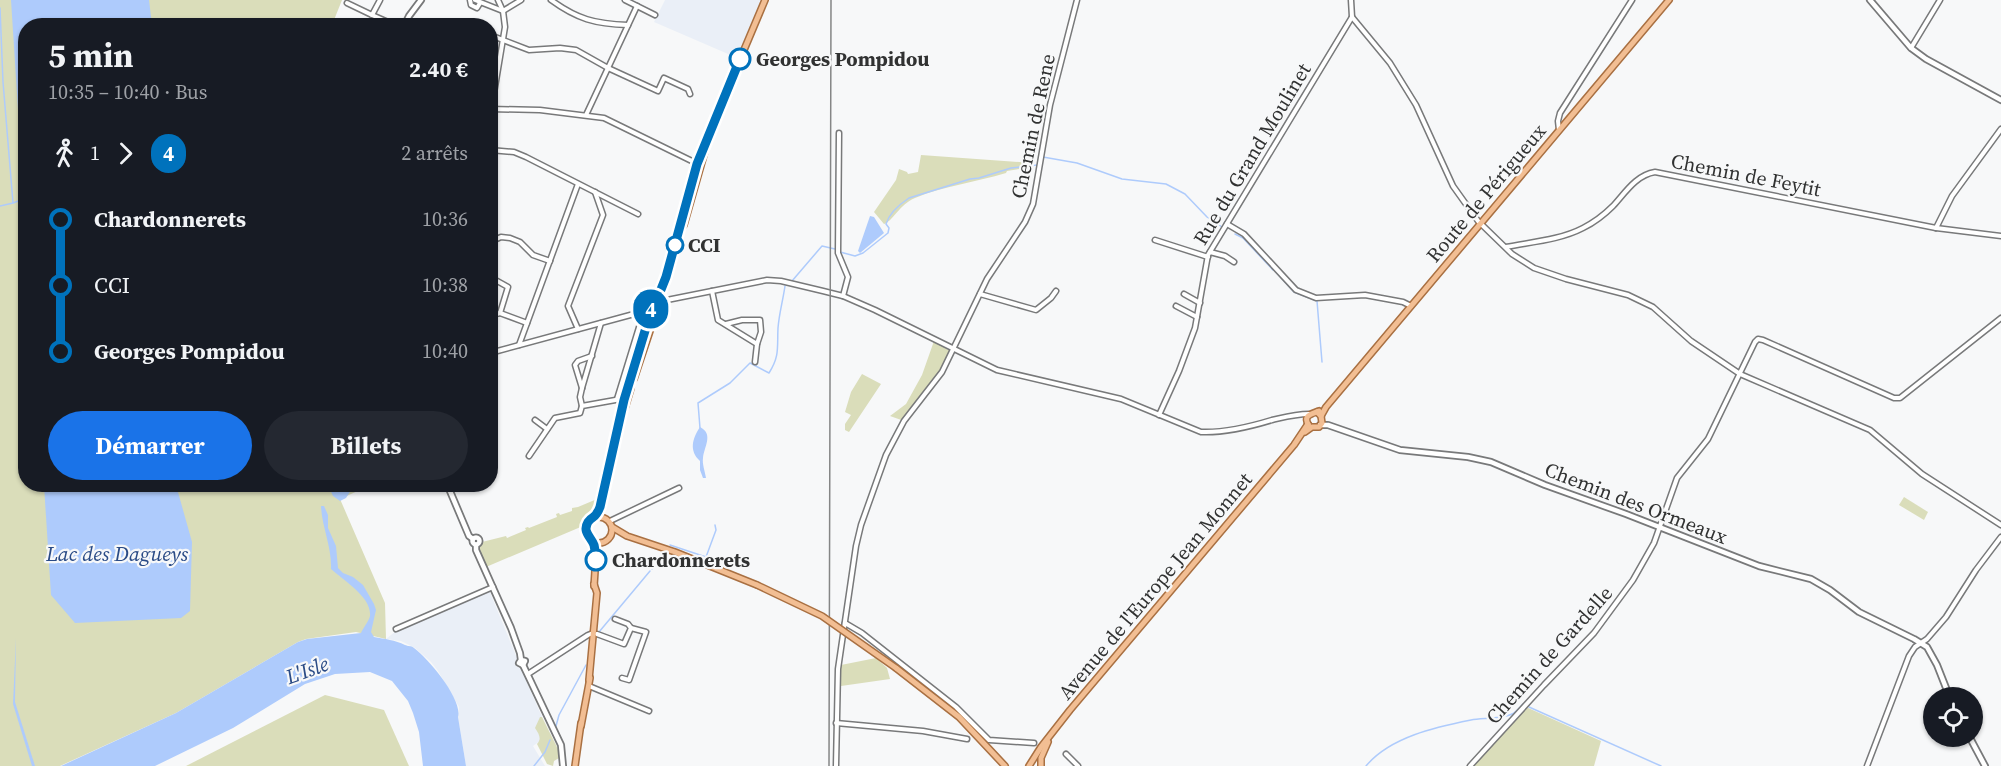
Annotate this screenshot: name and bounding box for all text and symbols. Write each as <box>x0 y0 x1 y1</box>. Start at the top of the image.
text: 5 min <box>48 33 134 78</box>
place label: Georges Pompidou <box>756 45 929 73</box>
marker: Georges Pompidou <box>729 48 751 70</box>
street label: Chemin de Rene <box>1004 51 1062 201</box>
text: 2.40 € <box>409 54 468 84</box>
street label: Rue du Grand Moulinet <box>1187 57 1318 250</box>
text: 10:35 – 10:40 · Bus <box>48 78 207 106</box>
street label: Route de Périgueux <box>1420 117 1553 268</box>
icon: walk <box>48 137 81 170</box>
icon: forward <box>109 137 142 170</box>
text: 1 <box>90 139 100 167</box>
text: 4 <box>163 139 174 168</box>
text: 2 arrêts <box>401 139 468 167</box>
street label: Chemin de Feytit <box>1669 147 1824 203</box>
text: Chardonnerets <box>94 204 246 234</box>
text: 10:36 <box>422 205 468 233</box>
place label: CCI <box>688 231 721 259</box>
marker: CCI <box>666 236 684 254</box>
text: CCI <box>94 270 130 300</box>
text: 10:38 <box>422 271 468 299</box>
line badge: 4 <box>632 290 670 328</box>
text: 4 <box>645 295 657 324</box>
text: Georges Pompidou <box>94 336 285 366</box>
text: 10:40 <box>422 337 468 365</box>
button: Démarrer <box>48 411 252 480</box>
button: Billets <box>264 411 468 480</box>
street label: Chemin des Ormeaux <box>1541 455 1732 551</box>
street label: Avenue de l'Europe Jean Monnet <box>1052 466 1259 705</box>
water label: Lac des Dagueys <box>45 539 189 568</box>
place label: Chardonnerets <box>612 546 750 574</box>
marker: Chardonnerets <box>585 549 607 571</box>
street label: Chemin de Gardelle <box>1479 580 1619 730</box>
water label: L'Isle <box>281 649 333 691</box>
map controls <box>1923 687 1983 747</box>
button: locate <box>1923 687 1983 747</box>

